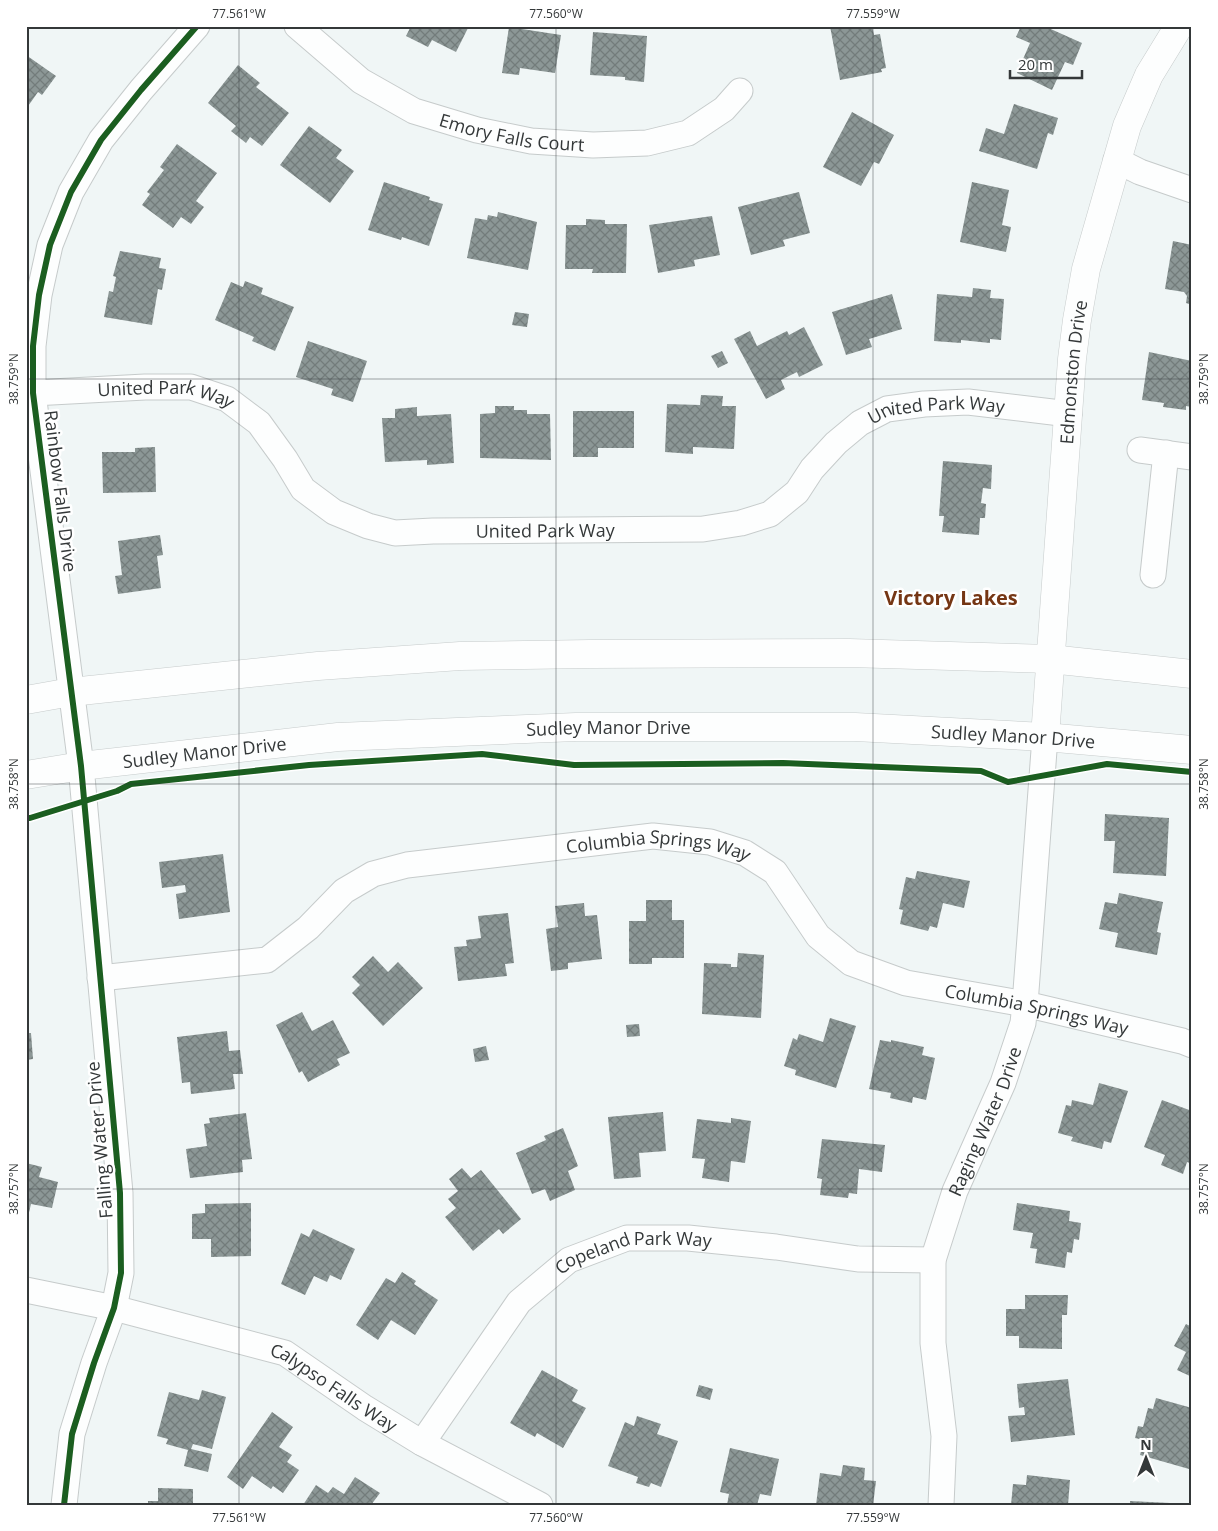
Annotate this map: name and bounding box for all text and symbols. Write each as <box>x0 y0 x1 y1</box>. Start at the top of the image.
text: 77.561°W <box>212 5 266 22</box>
text: 77.560°W <box>529 5 583 22</box>
text: 77.559°W <box>846 5 900 22</box>
scale bar <box>1010 48 1083 80</box>
text: 20 m <box>1018 54 1053 74</box>
street label: Emory Falls Court <box>436 107 585 156</box>
street label: Edmonston Drive <box>1054 298 1092 445</box>
text: 38.759°N <box>5 353 22 405</box>
text: 38.759°N <box>1195 353 1212 405</box>
street label: United Park Way <box>97 374 241 414</box>
street label: United Park Way <box>863 390 1007 429</box>
street label: Rainbow Falls Drive <box>39 409 83 573</box>
street label: United Park Way <box>476 518 616 543</box>
district label: Victory Lakes <box>884 584 1018 611</box>
street label: Sudley Manor Drive <box>526 715 691 741</box>
street label: Sudley Manor Drive <box>930 719 1096 753</box>
street label: Sudley Manor Drive <box>121 731 288 773</box>
text: 38.758°N <box>5 758 22 810</box>
text: 38.758°N <box>1195 758 1212 810</box>
street label: Columbia Springs Way <box>564 824 757 867</box>
street label: Columbia Springs Way <box>943 978 1132 1040</box>
street label: Raging Water Drive <box>942 1043 1026 1200</box>
street label: Falling Water Drive <box>80 1060 118 1220</box>
text: 38.757°N <box>5 1163 22 1215</box>
text: 38.757°N <box>1195 1163 1212 1215</box>
street label: Copeland Park Way <box>549 1226 714 1279</box>
street label: Calypso Falls Way <box>268 1338 403 1438</box>
north arrow <box>1120 1434 1170 1484</box>
text: N <box>1140 1435 1152 1454</box>
text: 77.561°W <box>212 1509 266 1526</box>
text: 77.560°W <box>529 1509 583 1526</box>
text: 77.559°W <box>846 1509 900 1526</box>

